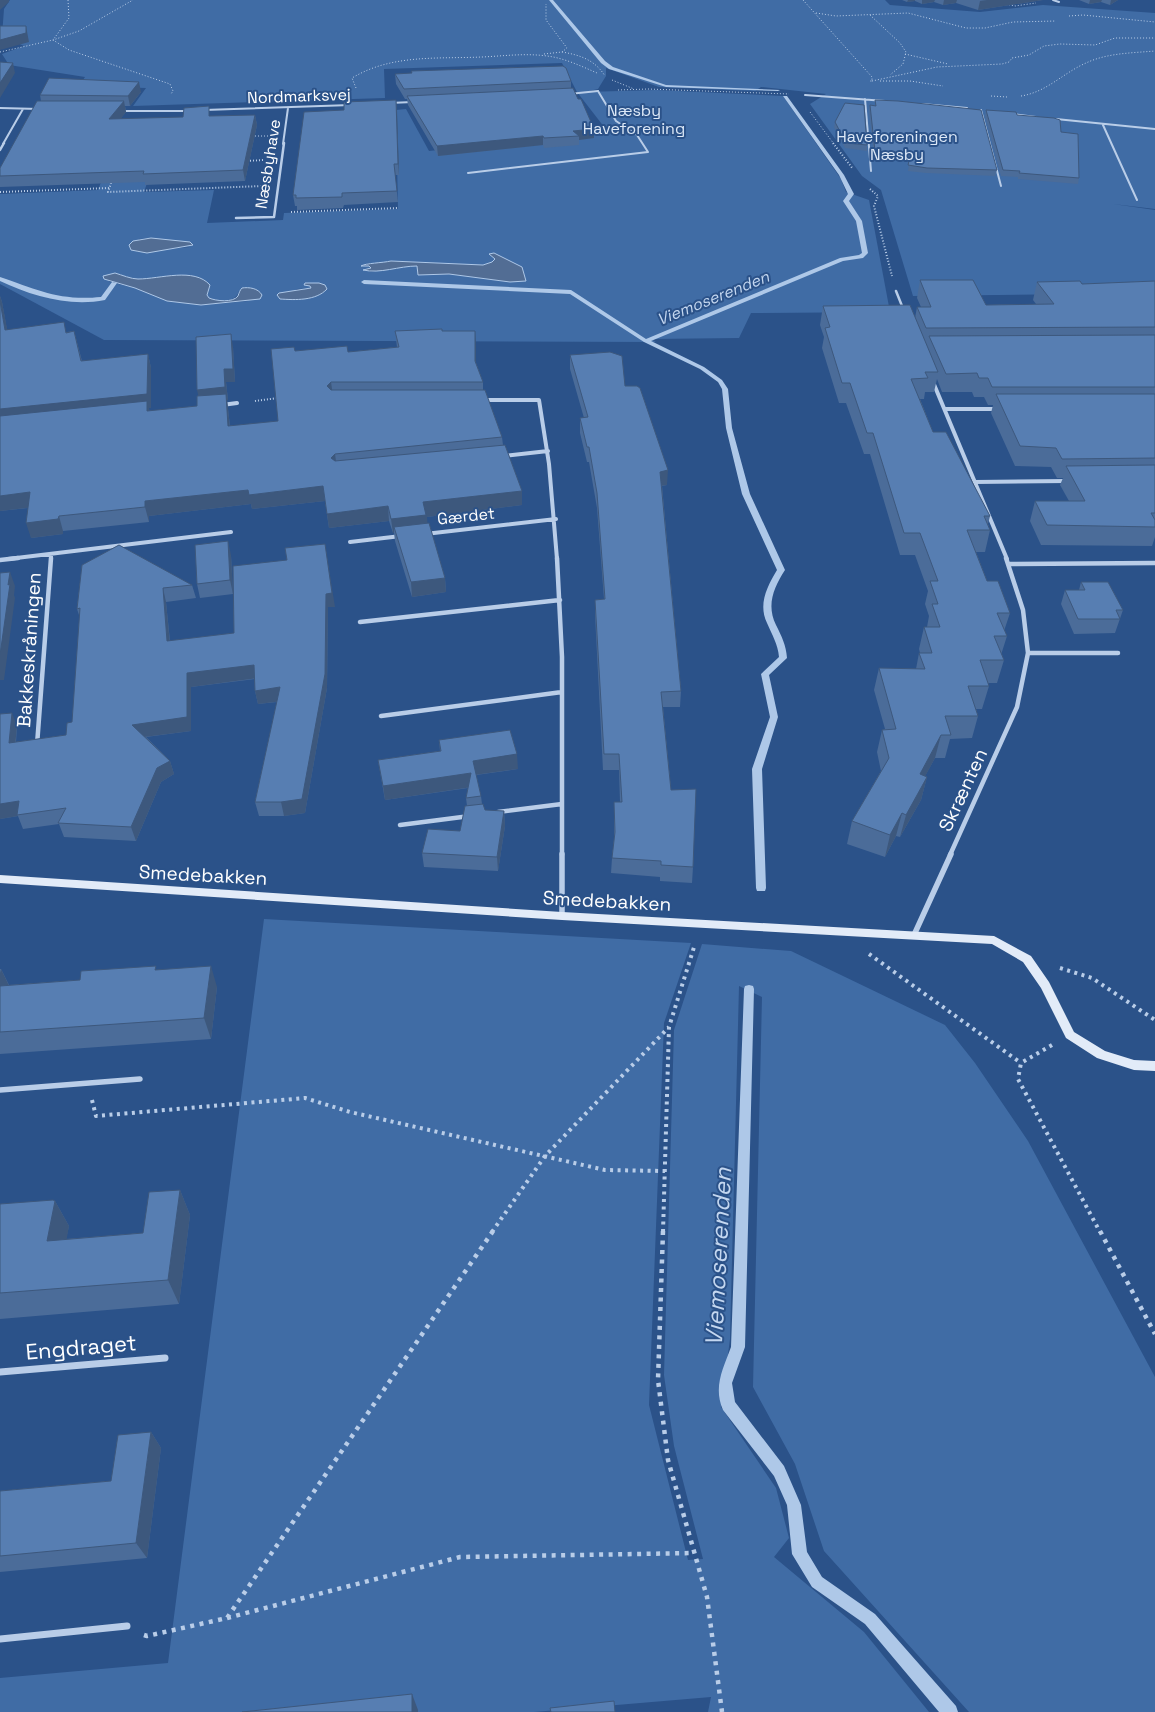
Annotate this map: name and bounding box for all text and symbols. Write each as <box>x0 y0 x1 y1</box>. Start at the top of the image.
street label: Nordmarksvej <box>247 84 351 108</box>
park label: Næsby Haveforening <box>583 100 685 139</box>
street label: Næsbyhave <box>251 118 285 210</box>
park label: Haveforeningen Næsby <box>836 126 958 165</box>
water label: Viemoserenden <box>654 265 773 330</box>
street label: Gærdet <box>436 503 496 529</box>
street label: Bakkeskråningen <box>11 571 47 729</box>
street label: Skrænten <box>933 744 993 836</box>
street label: Smedebakken <box>138 859 268 891</box>
street label: Smedebakken <box>542 885 672 917</box>
water label: Viemoserenden <box>698 1165 738 1347</box>
street label: Engdraget <box>24 1328 138 1366</box>

